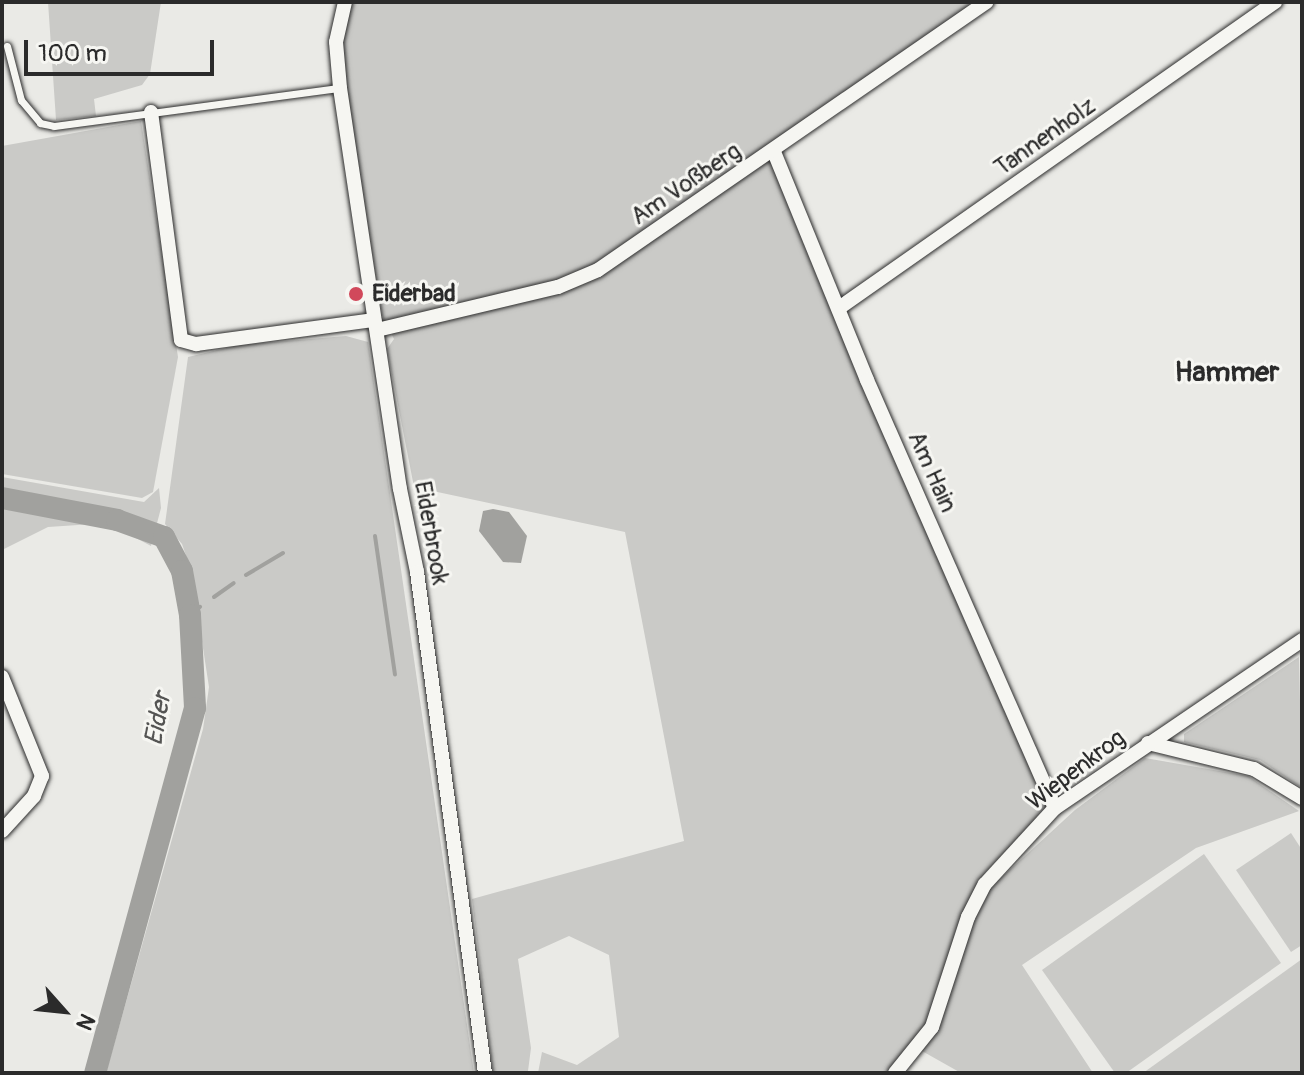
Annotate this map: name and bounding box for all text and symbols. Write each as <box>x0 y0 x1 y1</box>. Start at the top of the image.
scale bar <box>28 24 218 74</box>
text: 100 m <box>38 39 107 68</box>
street label: Tannenholz <box>989 92 1101 182</box>
street label: Am Voßberg <box>626 137 746 231</box>
place label: Eiderbad <box>372 280 456 308</box>
marker: Eiderbad <box>347 285 365 303</box>
district label: Hammer <box>1175 356 1279 390</box>
street label: Am Hain <box>901 427 963 517</box>
street label: Eiderbrook <box>408 479 454 587</box>
water label: Eider <box>139 690 179 748</box>
street label: Wiepenkrog <box>1021 724 1131 816</box>
north arrow <box>24 971 104 1051</box>
text: N <box>70 1009 101 1035</box>

